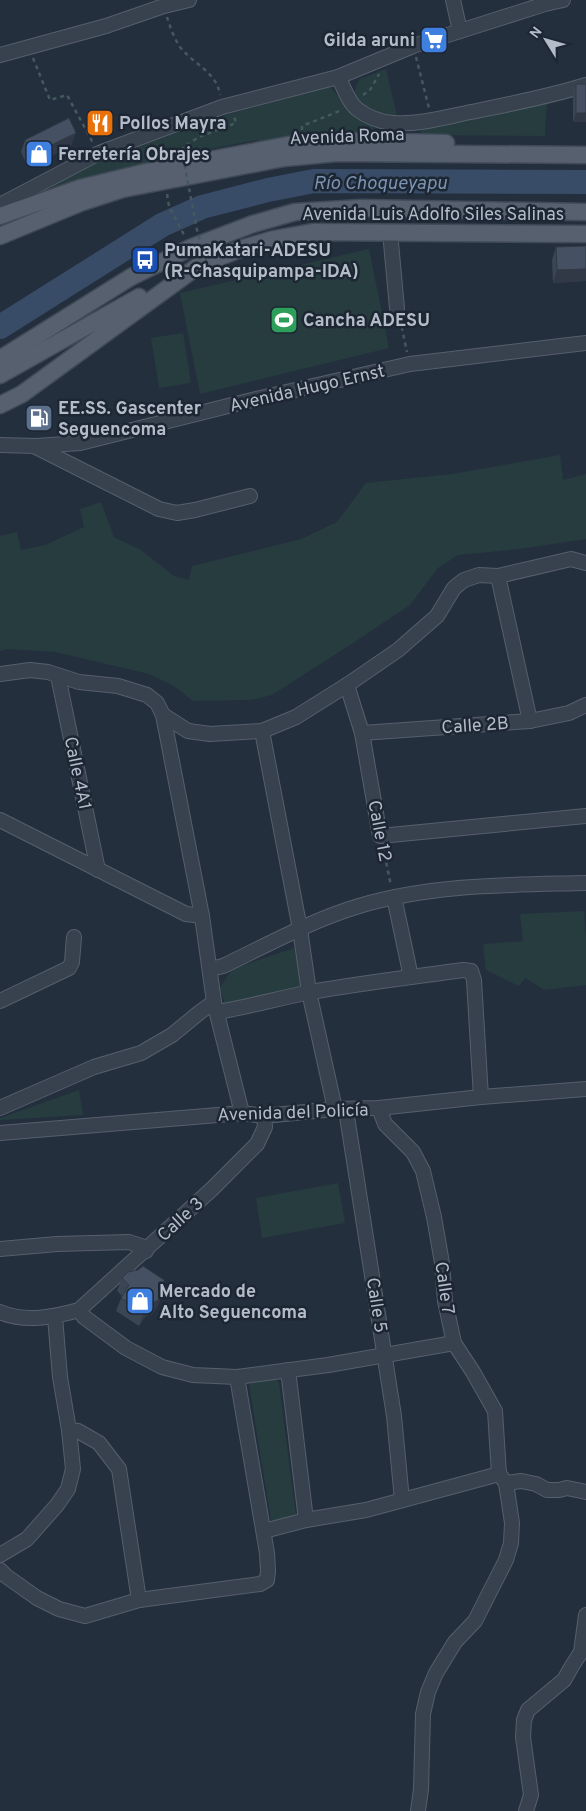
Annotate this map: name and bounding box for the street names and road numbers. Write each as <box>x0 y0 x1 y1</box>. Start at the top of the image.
street label: Avenida Roma <box>289 124 405 151</box>
street label: Avenida Luis Adolfo Siles Salinas <box>302 204 564 227</box>
street label: Avenida Hugo Ernst <box>227 360 387 419</box>
street label: Calle 2B <box>441 713 509 740</box>
street label: Calle 4A1 <box>58 735 95 812</box>
street label: Calle 12 <box>361 799 396 864</box>
street label: Avenida del Policía <box>217 1099 369 1128</box>
street label: Calle 3 <box>153 1193 209 1247</box>
street label: Calle 7 <box>428 1260 459 1316</box>
street label: Calle 5 <box>360 1276 391 1335</box>

